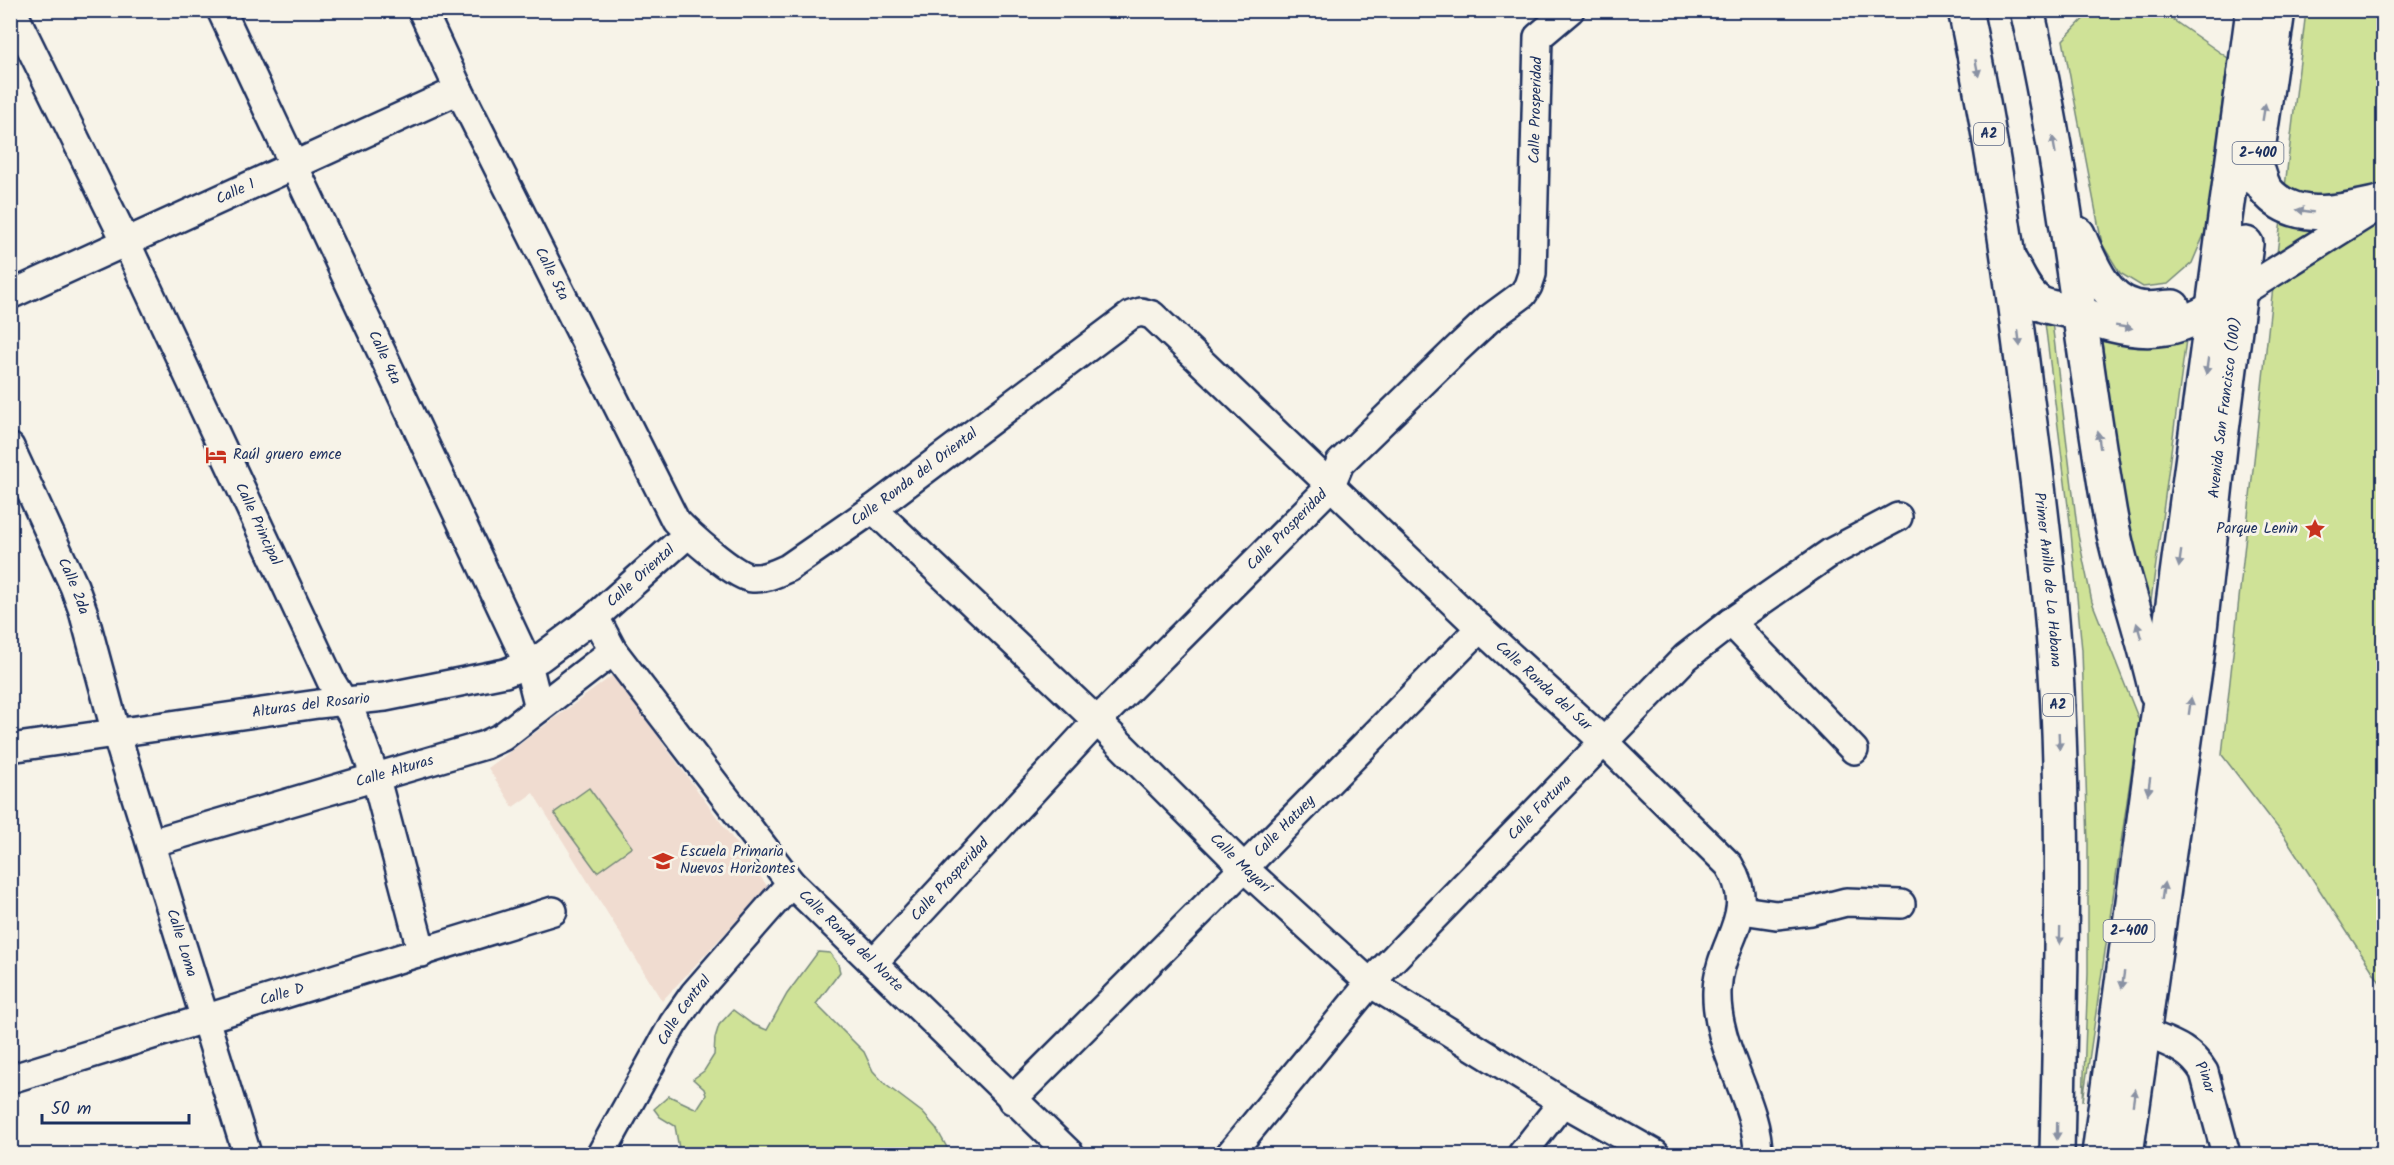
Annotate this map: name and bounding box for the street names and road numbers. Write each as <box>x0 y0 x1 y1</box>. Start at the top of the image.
street label: Calle Prosperidad <box>1523 56 1550 164</box>
road number: A2 <box>1974 123 2004 145</box>
road number: 2-400 <box>2232 142 2284 164</box>
street label: Calle 1 <box>212 172 259 211</box>
street label: Calle 5ta <box>528 243 575 305</box>
street label: Avenida San Francisco (100) <box>2202 316 2248 499</box>
street label: Calle 4ta <box>361 327 407 389</box>
street label: Calle Ronda del Oriental <box>846 422 983 533</box>
street label: Calle Principal <box>228 479 288 570</box>
street label: Calle Prosperidad <box>1241 483 1334 576</box>
street label: Primer Anillo de La Habana <box>2027 491 2068 668</box>
street label: Calle Oriental <box>601 539 681 613</box>
street label: Calle 2da <box>51 554 95 618</box>
street label: Calle Ronda del Sur <box>1489 635 1598 738</box>
street label: Alturas del Rosario <box>251 687 371 725</box>
road number: A2 <box>2043 694 2073 716</box>
street label: Calle Alturas <box>353 748 437 794</box>
street label: Calle Fortuna <box>1502 769 1578 846</box>
street label: Calle Hatuey <box>1248 789 1322 864</box>
street label: Calle Mayarí <box>1204 828 1278 900</box>
street label: Calle Prosperidad <box>905 832 996 927</box>
street label: Calle Ronda del Norte <box>792 884 909 998</box>
street label: Calle Loma <box>159 906 203 980</box>
road number: 2-400 <box>2104 920 2154 942</box>
street label: Calle Central <box>651 970 717 1050</box>
street label: Calle D <box>257 976 308 1013</box>
street label: Pinar <box>2188 1056 2221 1097</box>

